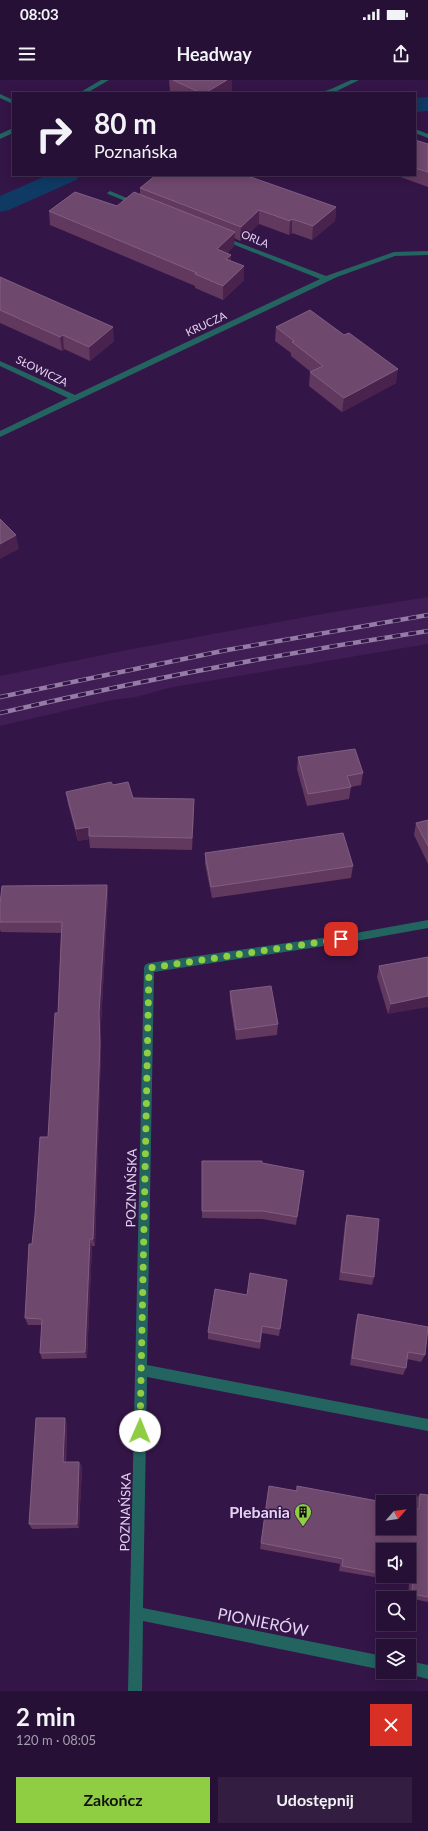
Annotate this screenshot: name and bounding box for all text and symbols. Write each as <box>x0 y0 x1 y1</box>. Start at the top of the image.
text: 08:03 <box>20 5 59 23</box>
icon: menu <box>16 43 38 65</box>
text: Headway <box>176 43 252 65</box>
icon: share <box>390 43 412 65</box>
text: 80 m <box>94 106 157 140</box>
icon: right <box>28 108 80 160</box>
text: Poznańska <box>94 140 177 162</box>
street label: ORLA <box>239 227 271 250</box>
street label: KRUCZA <box>183 308 229 339</box>
street label: SŁOWICZA <box>14 352 71 389</box>
pin <box>324 922 358 956</box>
icon: arrive <box>330 928 352 950</box>
street label: POZNAŃSKA <box>122 1148 140 1228</box>
position arrow <box>119 1410 161 1452</box>
street label: POZNAŃSKA <box>116 1472 134 1552</box>
north arrow <box>376 1495 416 1535</box>
map controls <box>376 1495 416 1679</box>
place label: Plebania <box>229 1502 290 1521</box>
building icon: Plebania <box>293 1502 313 1527</box>
button: sound <box>376 1543 416 1583</box>
button: search <box>376 1591 416 1631</box>
street label: PIONIERÓW <box>216 1603 310 1640</box>
button: layers <box>376 1639 416 1679</box>
text: 2 min <box>16 1702 76 1731</box>
button: close <box>370 1704 412 1746</box>
text: 120 m · 08:05 <box>16 1732 96 1748</box>
button: Zakończ <box>16 1777 210 1823</box>
button: Udostępnij <box>218 1777 412 1823</box>

